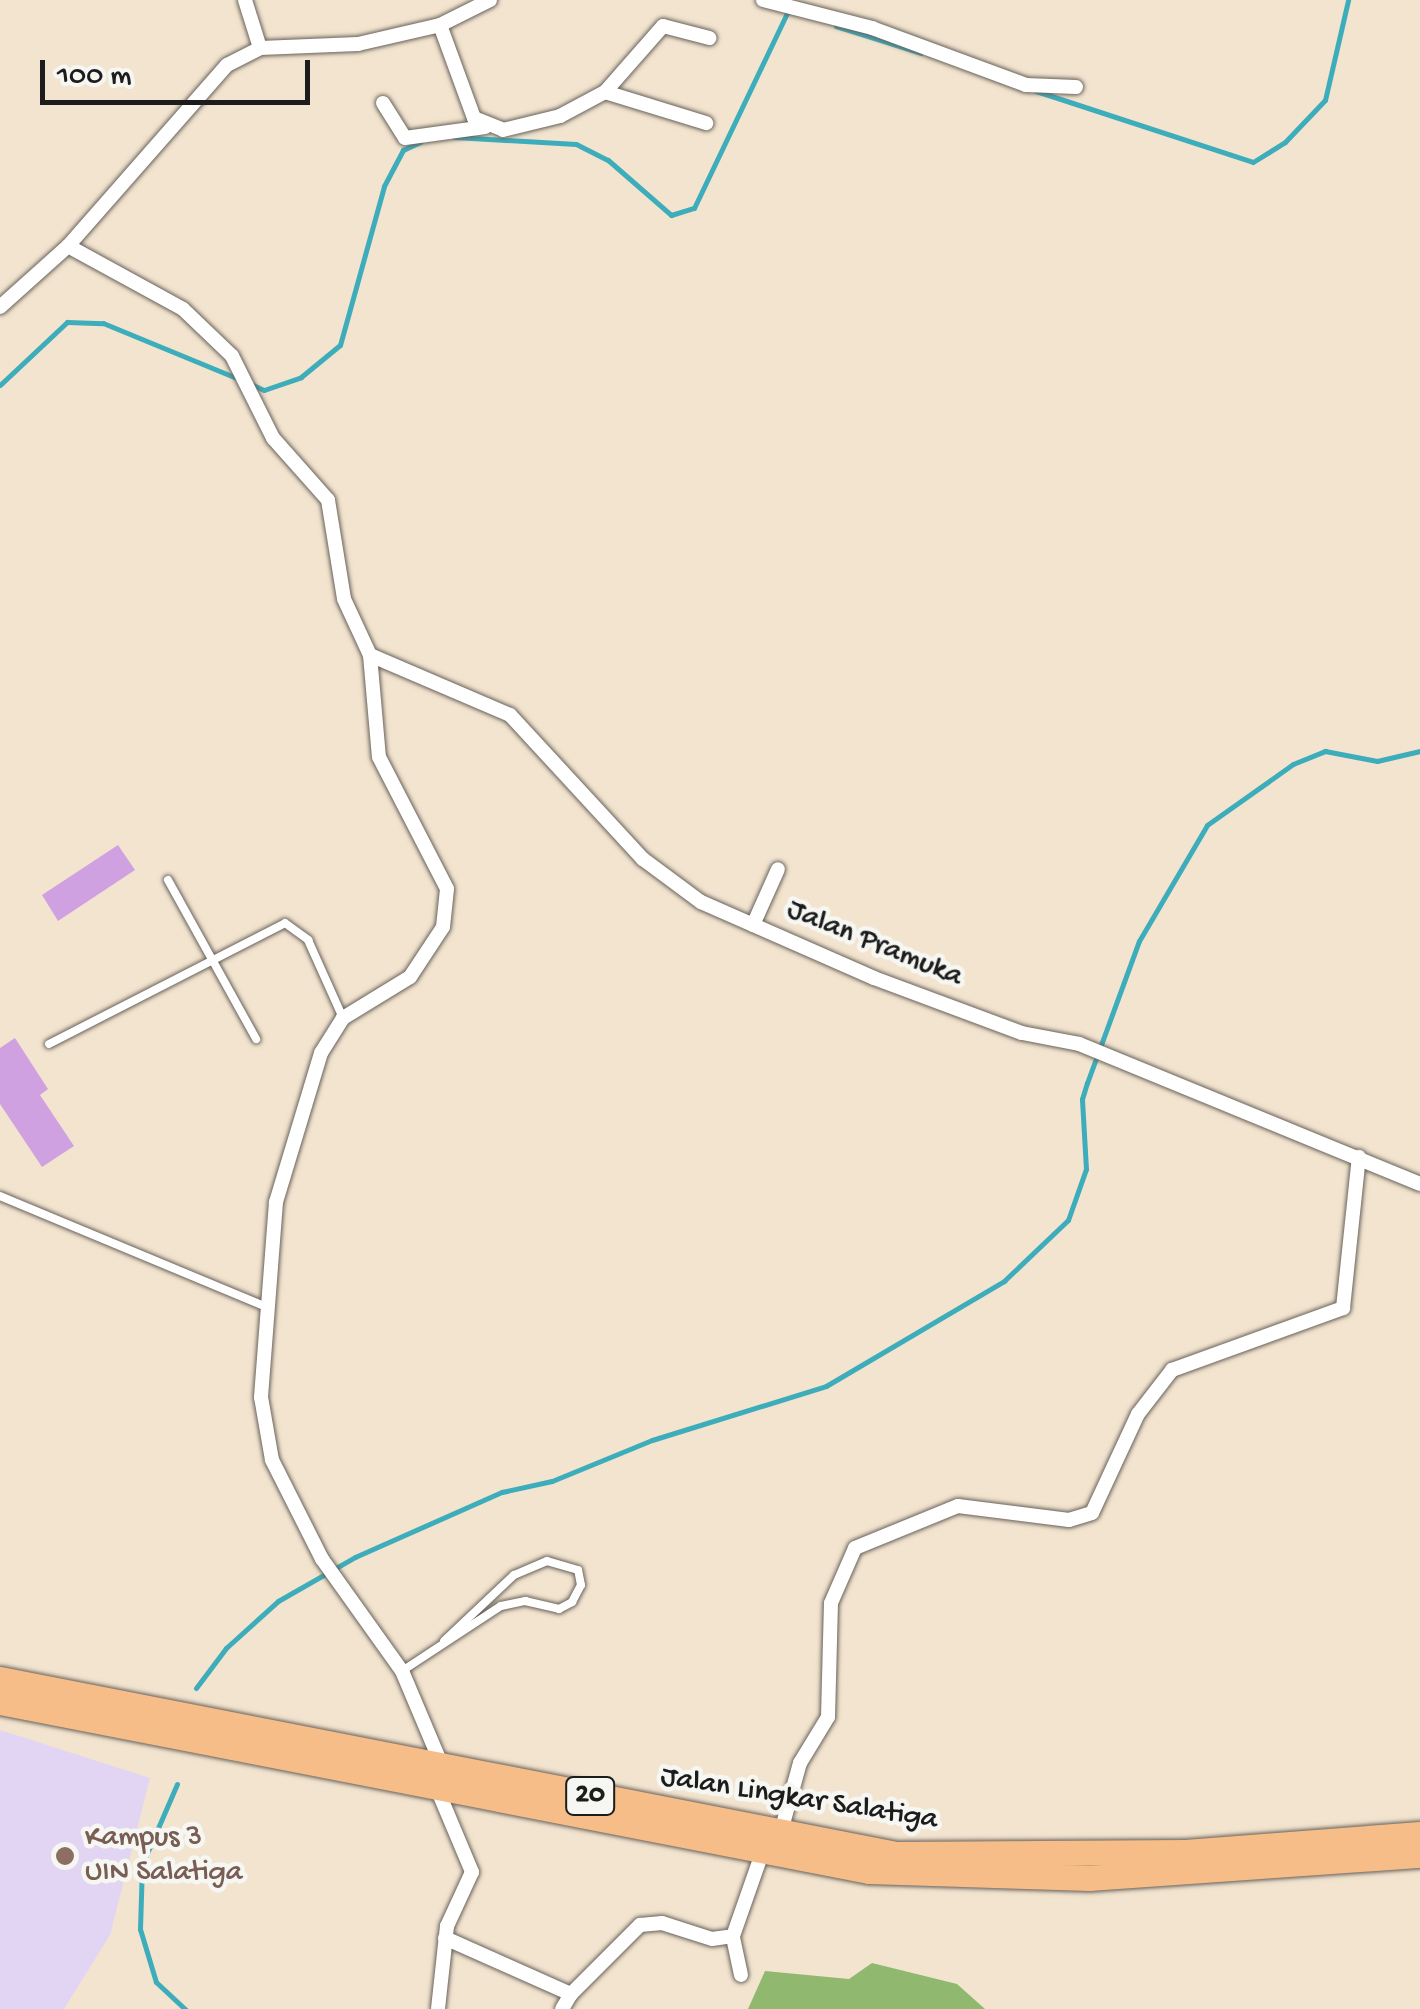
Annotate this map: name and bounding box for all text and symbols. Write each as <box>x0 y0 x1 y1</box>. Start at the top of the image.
scale bar <box>45 40 315 102</box>
text: 100 m <box>57 60 132 95</box>
street label: Jalan Pramuka <box>781 893 967 997</box>
street label: Jalan Lingkar Salatiga <box>658 1760 940 1840</box>
road number: 20 <box>565 1773 615 1819</box>
place label: Kampus 3 UIN Salatiga <box>85 1821 243 1892</box>
marker: Kampus 3 UIN Salatiga <box>54 1845 76 1867</box>

